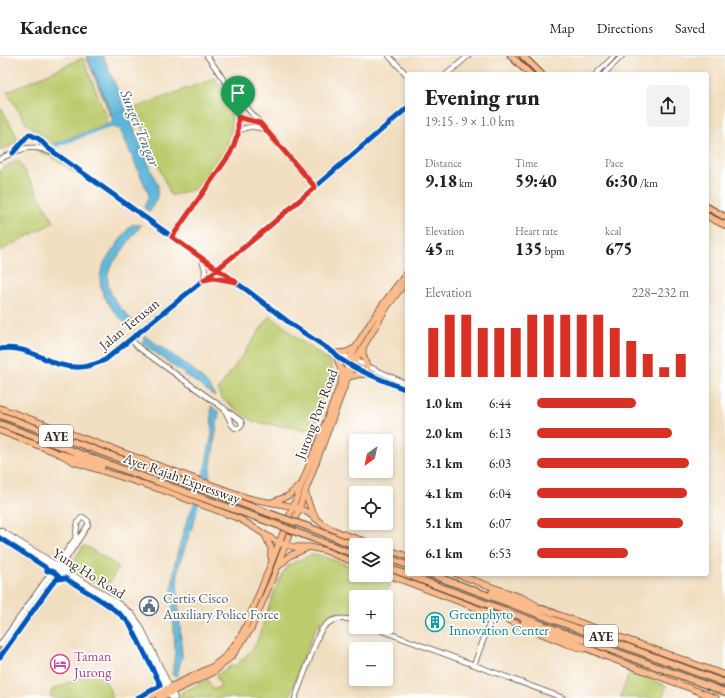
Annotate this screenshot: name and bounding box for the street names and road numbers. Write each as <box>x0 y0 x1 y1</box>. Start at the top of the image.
street label: Jalan Terusan <box>94 294 163 354</box>
street label: Jurong Port Road <box>290 366 342 463</box>
road number: AYE <box>39 425 73 447</box>
street label: Ayer Rajah Expressway <box>120 448 244 508</box>
street label: Yung Ho Road <box>49 544 129 603</box>
road number: AYE <box>584 625 618 647</box>

